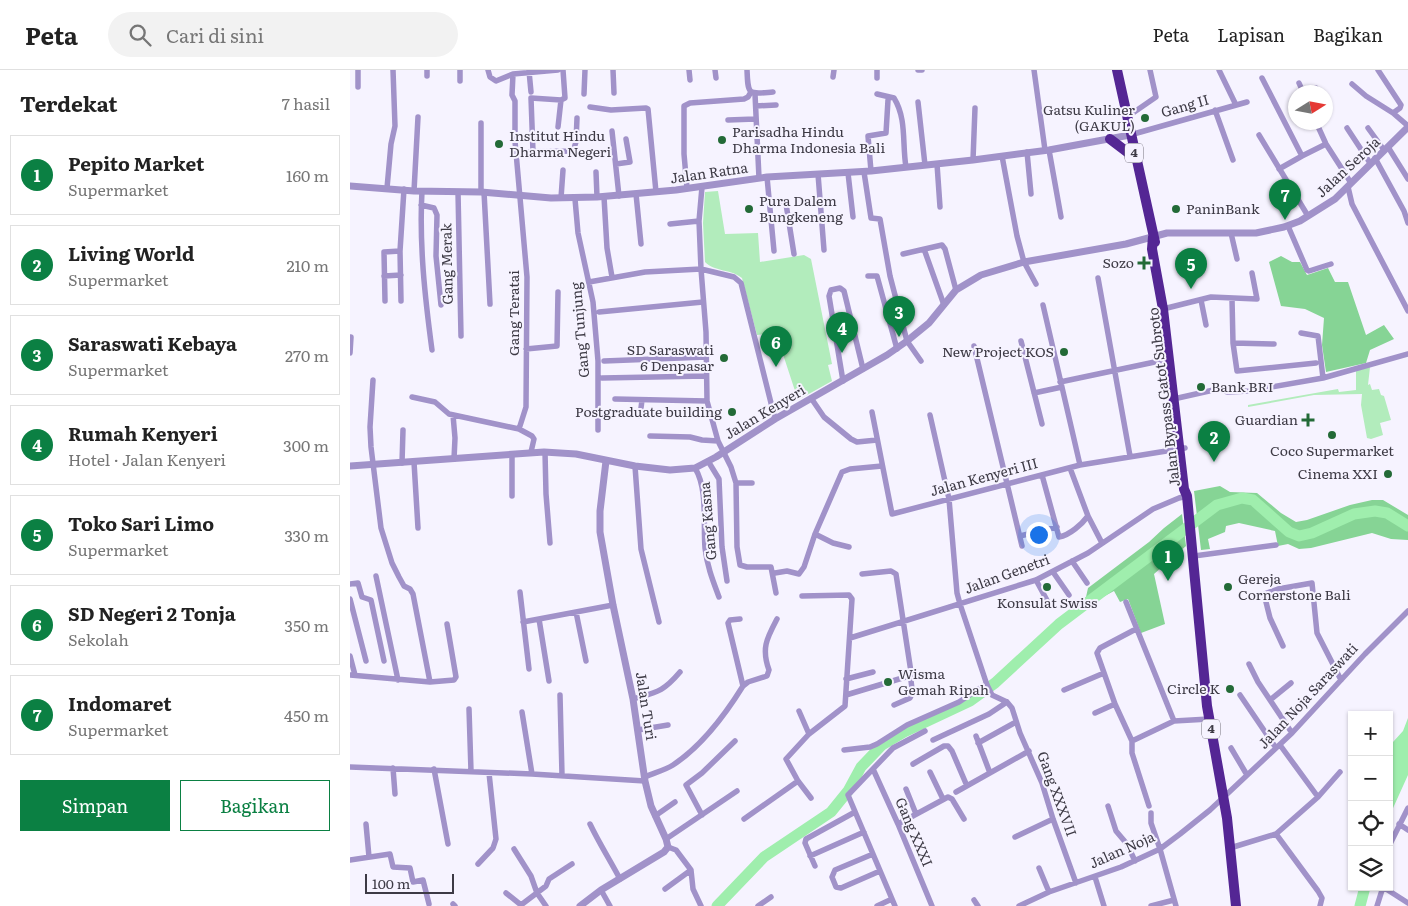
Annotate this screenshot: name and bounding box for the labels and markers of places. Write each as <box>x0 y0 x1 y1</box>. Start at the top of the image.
place label: Gatsu Kuliner (GAKUL) <box>1043 99 1135 135</box>
marker: Gatsu Kuliner (GAKUL) <box>1139 112 1151 124</box>
place label: Parisadha Hindu Dharma Indonesia Bali <box>732 121 885 157</box>
place label: Institut Hindu Dharma Negeri <box>509 125 611 161</box>
marker: Parisadha Hindu Dharma Indonesia Bali <box>716 134 728 146</box>
marker: Institut Hindu Dharma Negeri <box>493 138 505 150</box>
pin: 7 <box>1269 179 1301 220</box>
place label: Pura Dalem Bungkeneng <box>759 190 843 226</box>
place label: PaninBank <box>1186 198 1260 218</box>
marker: Pura Dalem Bungkeneng <box>743 203 755 215</box>
marker: PaninBank <box>1170 203 1182 215</box>
pin: 5 <box>1175 248 1207 289</box>
place label: Sozo <box>1102 252 1134 272</box>
marker: Sozo <box>1138 257 1150 269</box>
pin: 3 <box>883 296 915 337</box>
pin: 4 <box>826 312 858 353</box>
pin: 6 <box>760 326 792 367</box>
place label: SD Saraswati 6 Denpasar <box>627 339 714 375</box>
place label: New Project KOS <box>942 341 1054 361</box>
marker: New Project KOS <box>1058 346 1070 358</box>
marker: SD Saraswati 6 Denpasar <box>718 352 730 364</box>
place label: Bank BRI <box>1211 376 1273 396</box>
marker: Bank BRI <box>1195 381 1207 393</box>
place label: Postgraduate building <box>575 401 722 421</box>
marker: Postgraduate building <box>726 406 738 418</box>
place label: Guardian <box>1235 409 1298 429</box>
marker: Guardian <box>1302 414 1314 426</box>
pin: 2 <box>1198 421 1230 462</box>
marker: Coco Supermarket <box>1326 429 1338 441</box>
place label: Coco Supermarket <box>1270 440 1394 460</box>
place label: Cinema XXI <box>1298 463 1378 483</box>
marker: Cinema XXI <box>1382 468 1394 480</box>
pin: 1 <box>1152 540 1184 581</box>
place label: Gereja Cornerstone Bali <box>1238 568 1351 604</box>
marker: Konsulat Swiss <box>1041 581 1053 593</box>
marker: Gereja Cornerstone Bali <box>1222 581 1234 593</box>
place label: Konsulat Swiss <box>997 592 1097 612</box>
place label: Wisma Gemah Ripah <box>898 663 989 699</box>
marker: Wisma Gemah Ripah <box>882 676 894 688</box>
place label: Circle K <box>1167 678 1220 698</box>
marker: Circle K <box>1224 683 1236 695</box>

